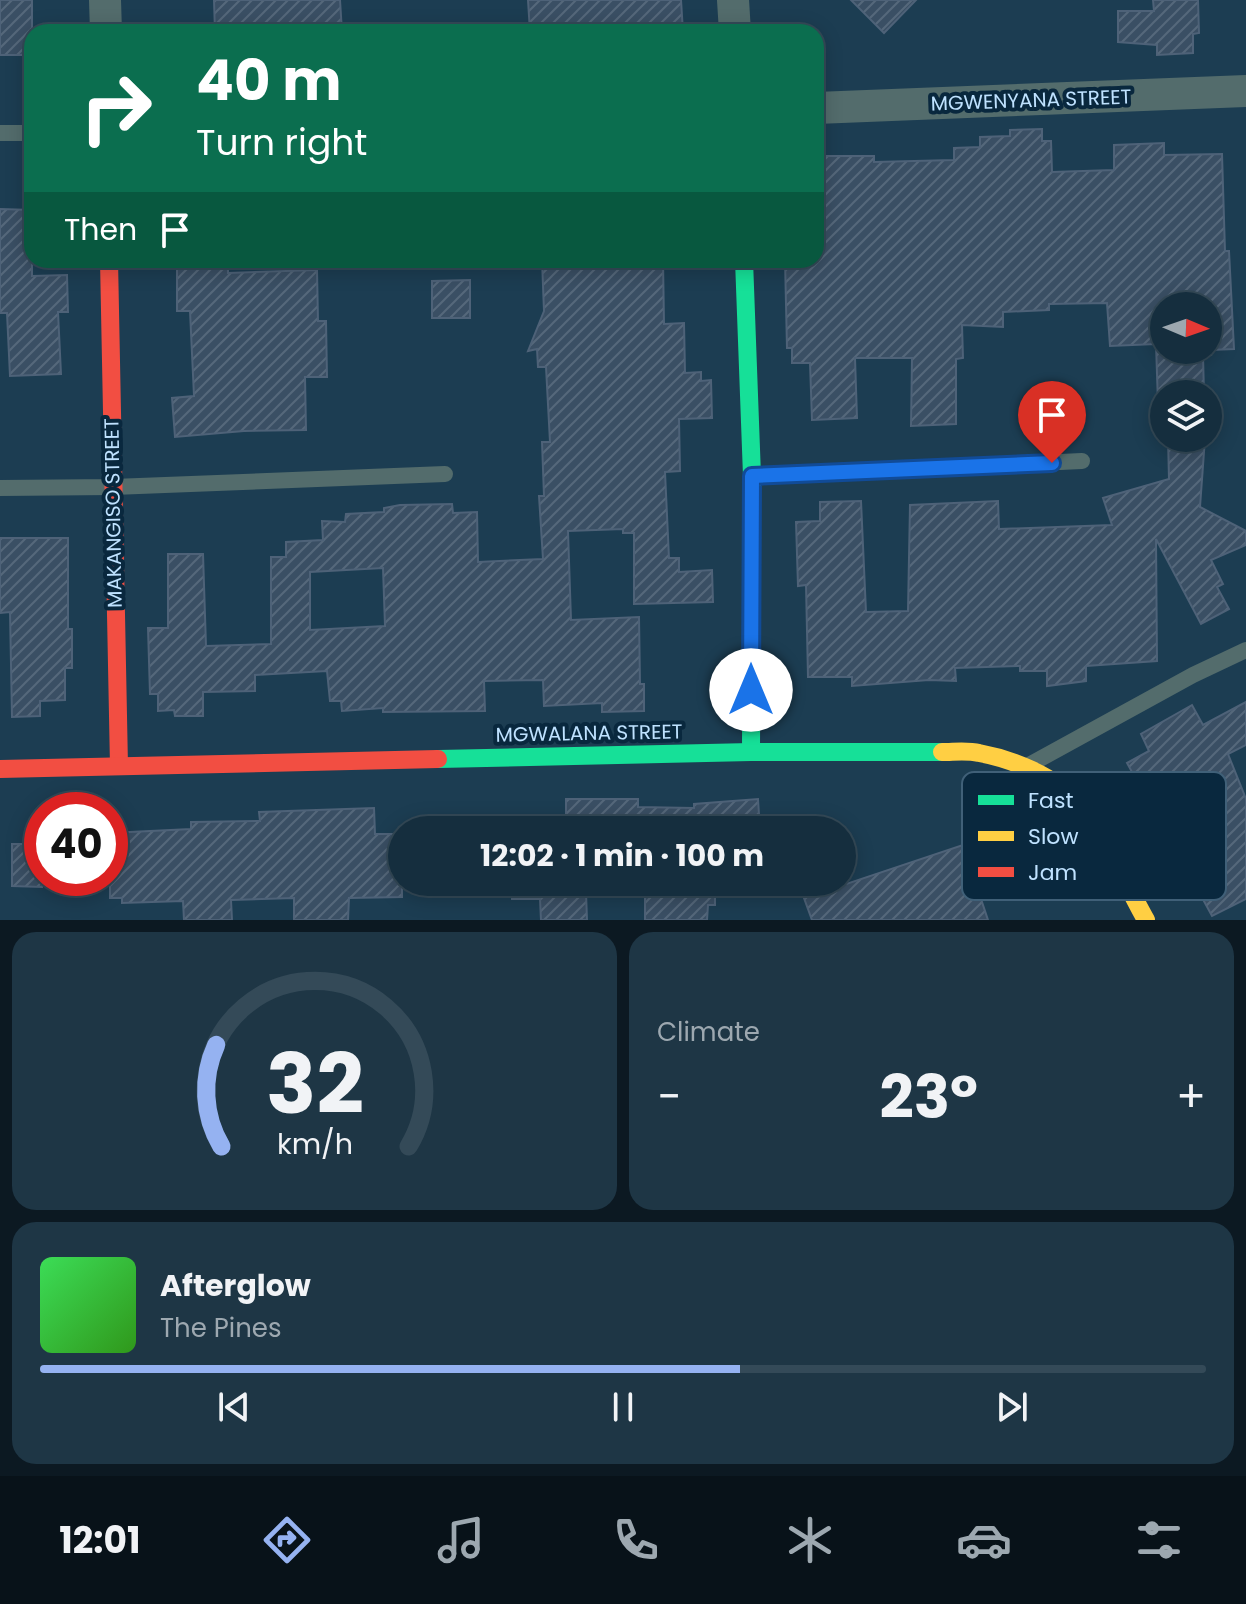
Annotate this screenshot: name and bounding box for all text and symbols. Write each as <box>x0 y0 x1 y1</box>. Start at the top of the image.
text: 40 m <box>196 41 342 120</box>
icon: right <box>64 56 168 160</box>
street label: MGWENYANA STREET <box>930 82 1132 117</box>
text: Turn right <box>196 117 367 168</box>
text: Then <box>64 208 137 251</box>
icon: arrive <box>153 208 197 252</box>
north arrow <box>1150 292 1222 364</box>
map controls <box>1150 292 1222 452</box>
button: layers <box>1150 380 1222 452</box>
pin <box>1018 381 1086 463</box>
icon: arrive <box>1030 393 1074 437</box>
street label: MAKANGISO STREET <box>97 418 129 608</box>
position arrow <box>709 648 793 732</box>
street label: MGWALANA STREET <box>495 717 683 749</box>
legend <box>962 772 1226 900</box>
text: Fast <box>1028 785 1073 816</box>
speed limit sign: 40 <box>24 792 128 896</box>
text: Slow <box>1028 821 1078 852</box>
text: 12:02 · 1 min · 100 m <box>480 834 764 877</box>
text: Jam <box>1028 857 1077 888</box>
text: Climate <box>657 1014 760 1050</box>
text: 32 <box>266 1026 363 1142</box>
text: 23° <box>879 1055 978 1139</box>
text: − <box>657 1066 681 1127</box>
text: + <box>1176 1066 1206 1127</box>
text: km/h <box>276 1124 353 1164</box>
text: Afterglow <box>160 1264 311 1307</box>
text: The Pines <box>160 1310 282 1346</box>
icon: previous <box>212 1385 256 1429</box>
icon: pause <box>601 1385 645 1429</box>
icon: next <box>990 1385 1034 1429</box>
icon: directions <box>259 1512 315 1568</box>
icon: music <box>433 1512 489 1568</box>
icon: phone <box>608 1512 664 1568</box>
icon: climate <box>782 1512 838 1568</box>
icon: car <box>956 1512 1012 1568</box>
icon: filters <box>1131 1512 1187 1568</box>
text: 12:01 <box>59 1515 141 1566</box>

